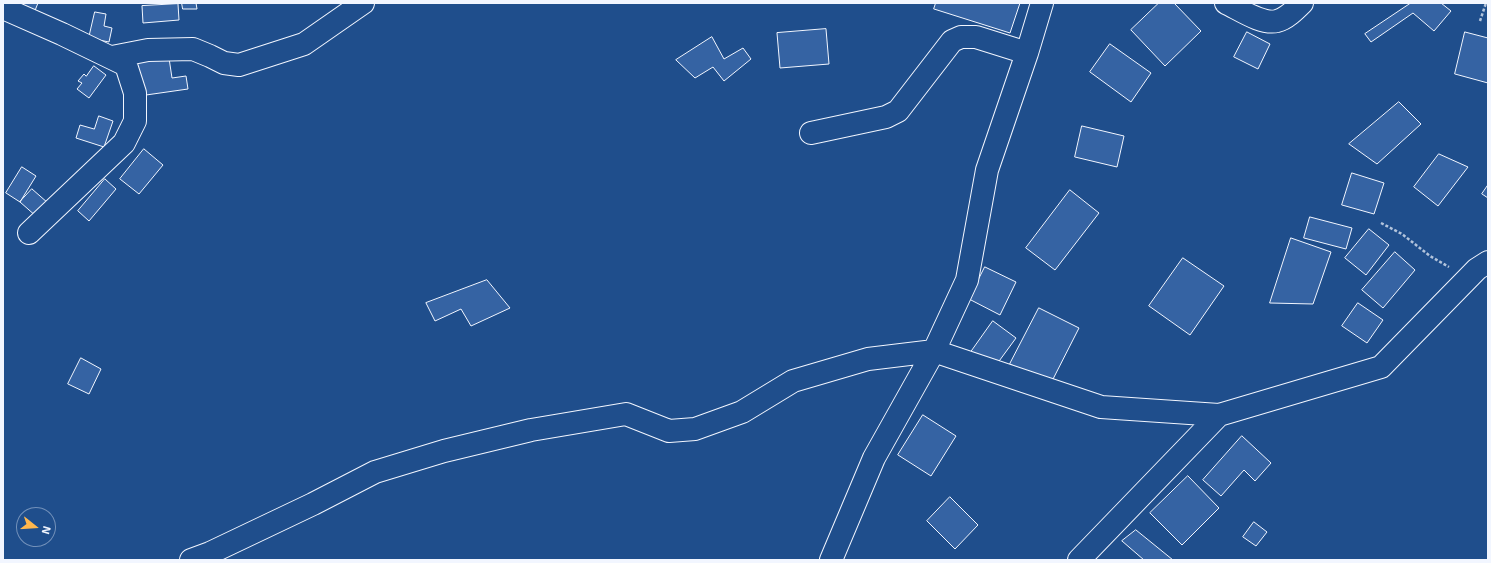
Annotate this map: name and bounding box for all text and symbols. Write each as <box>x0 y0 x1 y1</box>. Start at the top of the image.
north arrow <box>16 507 56 547</box>
text: N <box>40 525 54 536</box>

